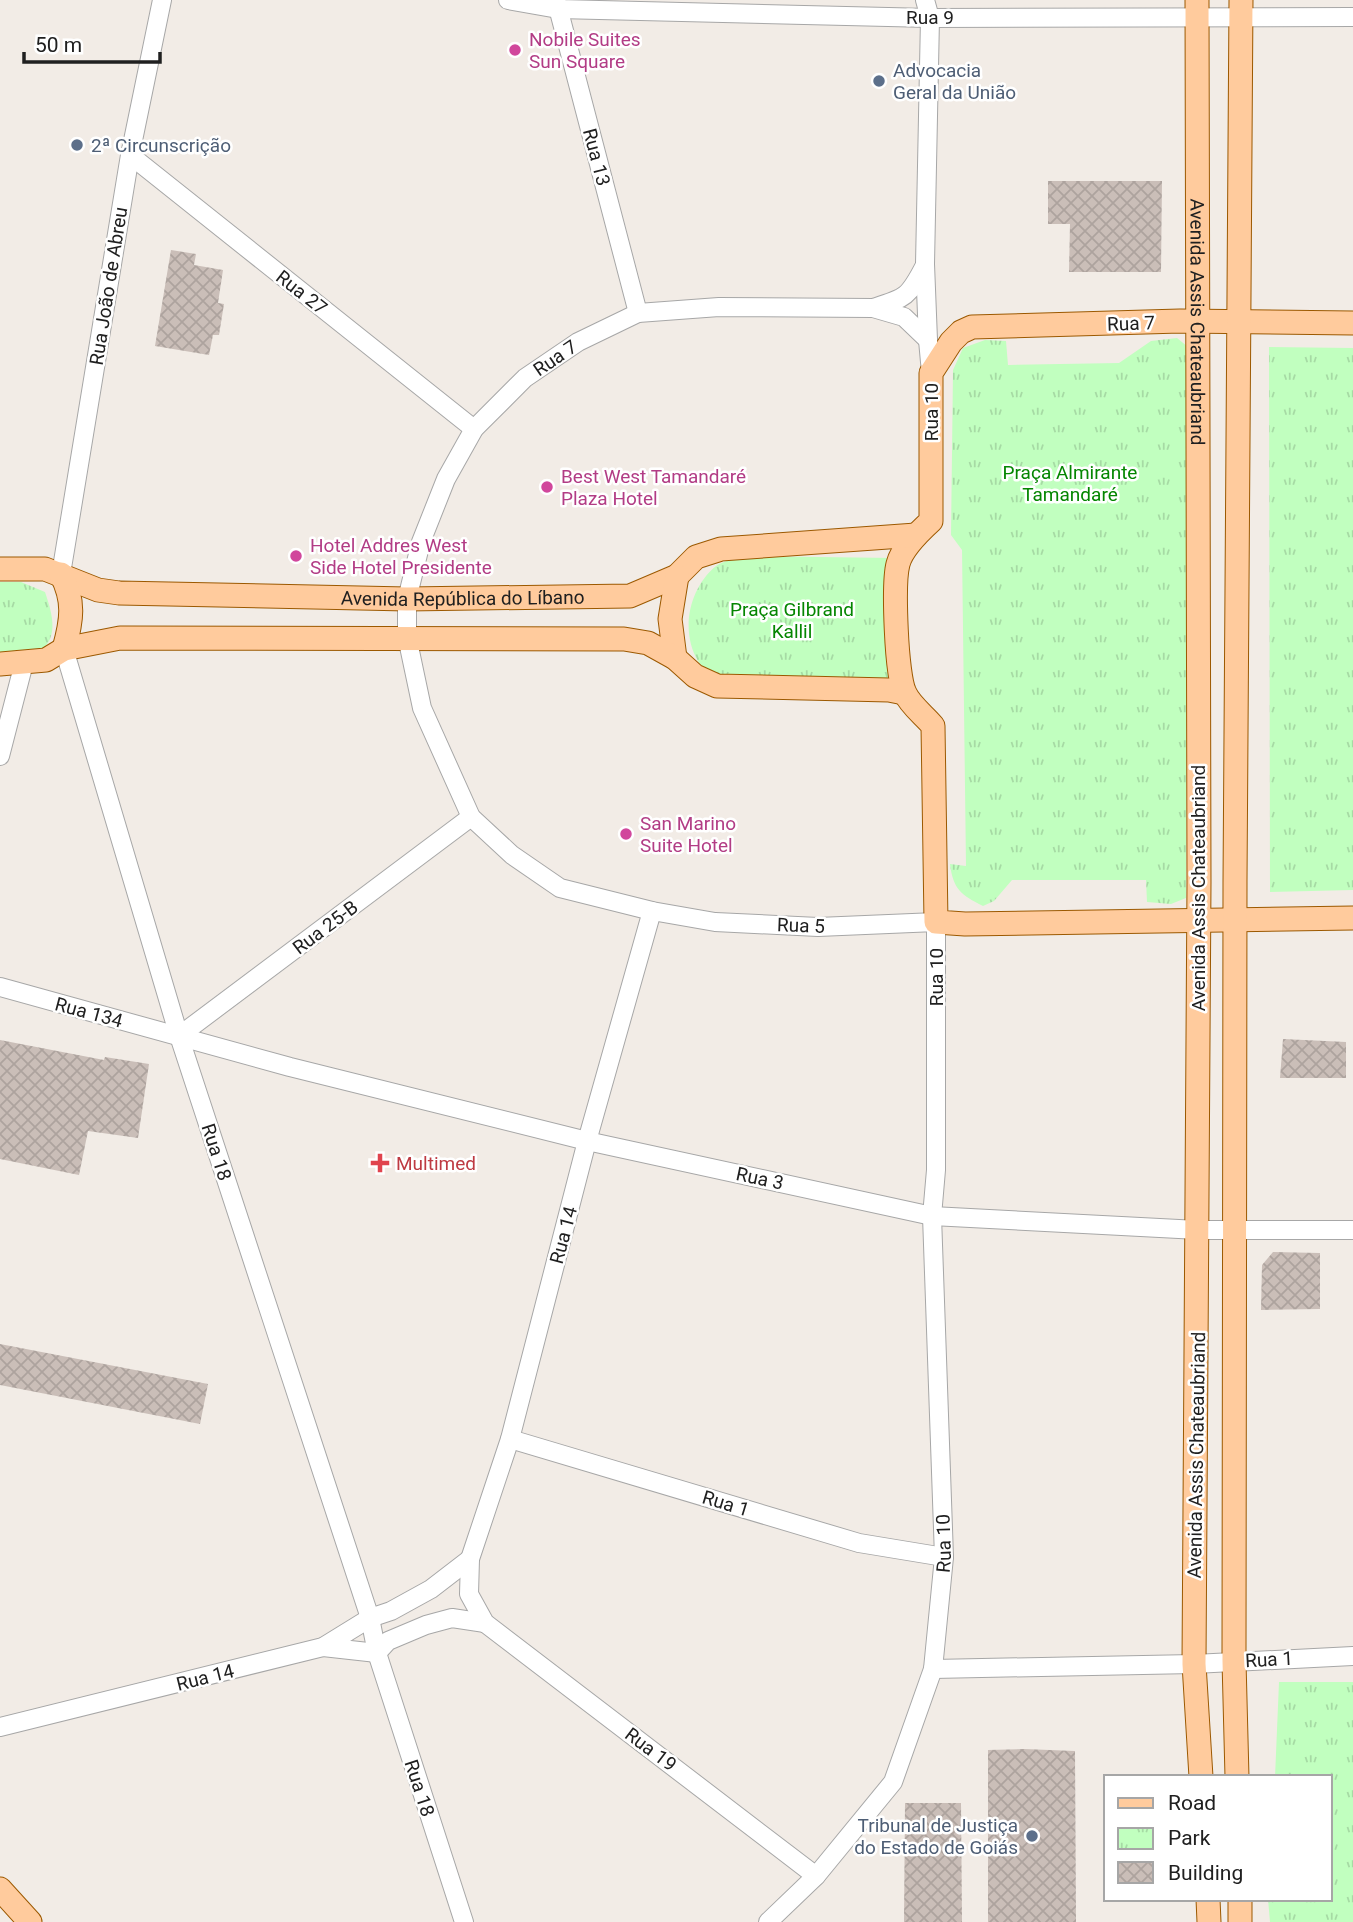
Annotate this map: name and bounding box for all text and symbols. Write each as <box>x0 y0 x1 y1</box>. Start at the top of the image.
street label: Rua 9 <box>906 6 954 29</box>
scale bar <box>24 21 161 65</box>
place label: Nobile Suites Sun Square <box>529 28 641 73</box>
text: 50 m <box>35 33 82 57</box>
marker: Nobile Suites Sun Square <box>507 42 523 58</box>
place label: Advocacia Geral da União <box>893 59 1016 104</box>
marker: Advocacia Geral da União <box>871 73 887 89</box>
street label: Rua 13 <box>578 126 615 188</box>
place label: 2ª Circunscrição <box>91 134 231 157</box>
marker: 2ª Circunscrição <box>69 137 85 153</box>
street label: Avenida Assis Chateaubriand <box>1185 199 1209 445</box>
street label: Rua João de Abreu <box>85 205 132 367</box>
street label: Rua 27 <box>272 265 332 319</box>
street label: Rua 7 <box>1107 311 1155 336</box>
street label: Rua 7 <box>529 335 581 381</box>
street label: Rua 10 <box>920 383 943 441</box>
park label: Praça Almirante Tamandaré <box>1003 461 1137 506</box>
place label: Best West Tamandaré Plaza Hotel <box>561 465 746 510</box>
marker: Best West Tamandaré Plaza Hotel <box>539 479 555 495</box>
place label: Hotel Addres West Side Hotel Presidente <box>310 534 492 579</box>
marker: Hotel Addres West Side Hotel Presidente <box>288 548 304 564</box>
street label: Avenida República do Líbano <box>341 586 585 611</box>
park label: Praça Gilbrand Kallil <box>730 598 854 643</box>
street label: Avenida Assis Chateaubriand <box>1187 765 1210 1011</box>
place label: San Marino Suite Hotel <box>640 812 736 857</box>
marker: San Marino Suite Hotel <box>618 826 634 842</box>
street label: Rua 25-B <box>288 895 362 959</box>
street label: Rua 5 <box>777 913 825 938</box>
street label: Rua 10 <box>925 948 948 1006</box>
street label: Rua 134 <box>52 992 126 1033</box>
street label: Rua 18 <box>197 1121 237 1184</box>
place label: Multimed <box>396 1152 476 1175</box>
marker: Multimed <box>370 1153 390 1173</box>
street label: Rua 3 <box>734 1162 786 1195</box>
street label: Rua 14 <box>545 1204 582 1266</box>
street label: Avenida Assis Chateaubriand <box>1183 1331 1210 1579</box>
street label: Rua 1 <box>700 1485 752 1521</box>
street label: Rua 10 <box>931 1514 956 1574</box>
street label: Rua 1 <box>1244 1647 1294 1672</box>
street label: Rua 14 <box>174 1659 237 1696</box>
street label: Rua 19 <box>620 1723 681 1776</box>
street label: Rua 18 <box>400 1757 440 1820</box>
legend <box>1104 1775 1332 1901</box>
text: Road <box>1168 1791 1216 1815</box>
place label: Tribunal de Justiça do Estado de Goiás <box>854 1814 1018 1859</box>
text: Park <box>1168 1826 1211 1850</box>
marker: Tribunal de Justiça do Estado de Goiás <box>1024 1828 1040 1844</box>
text: Building <box>1168 1861 1243 1885</box>

